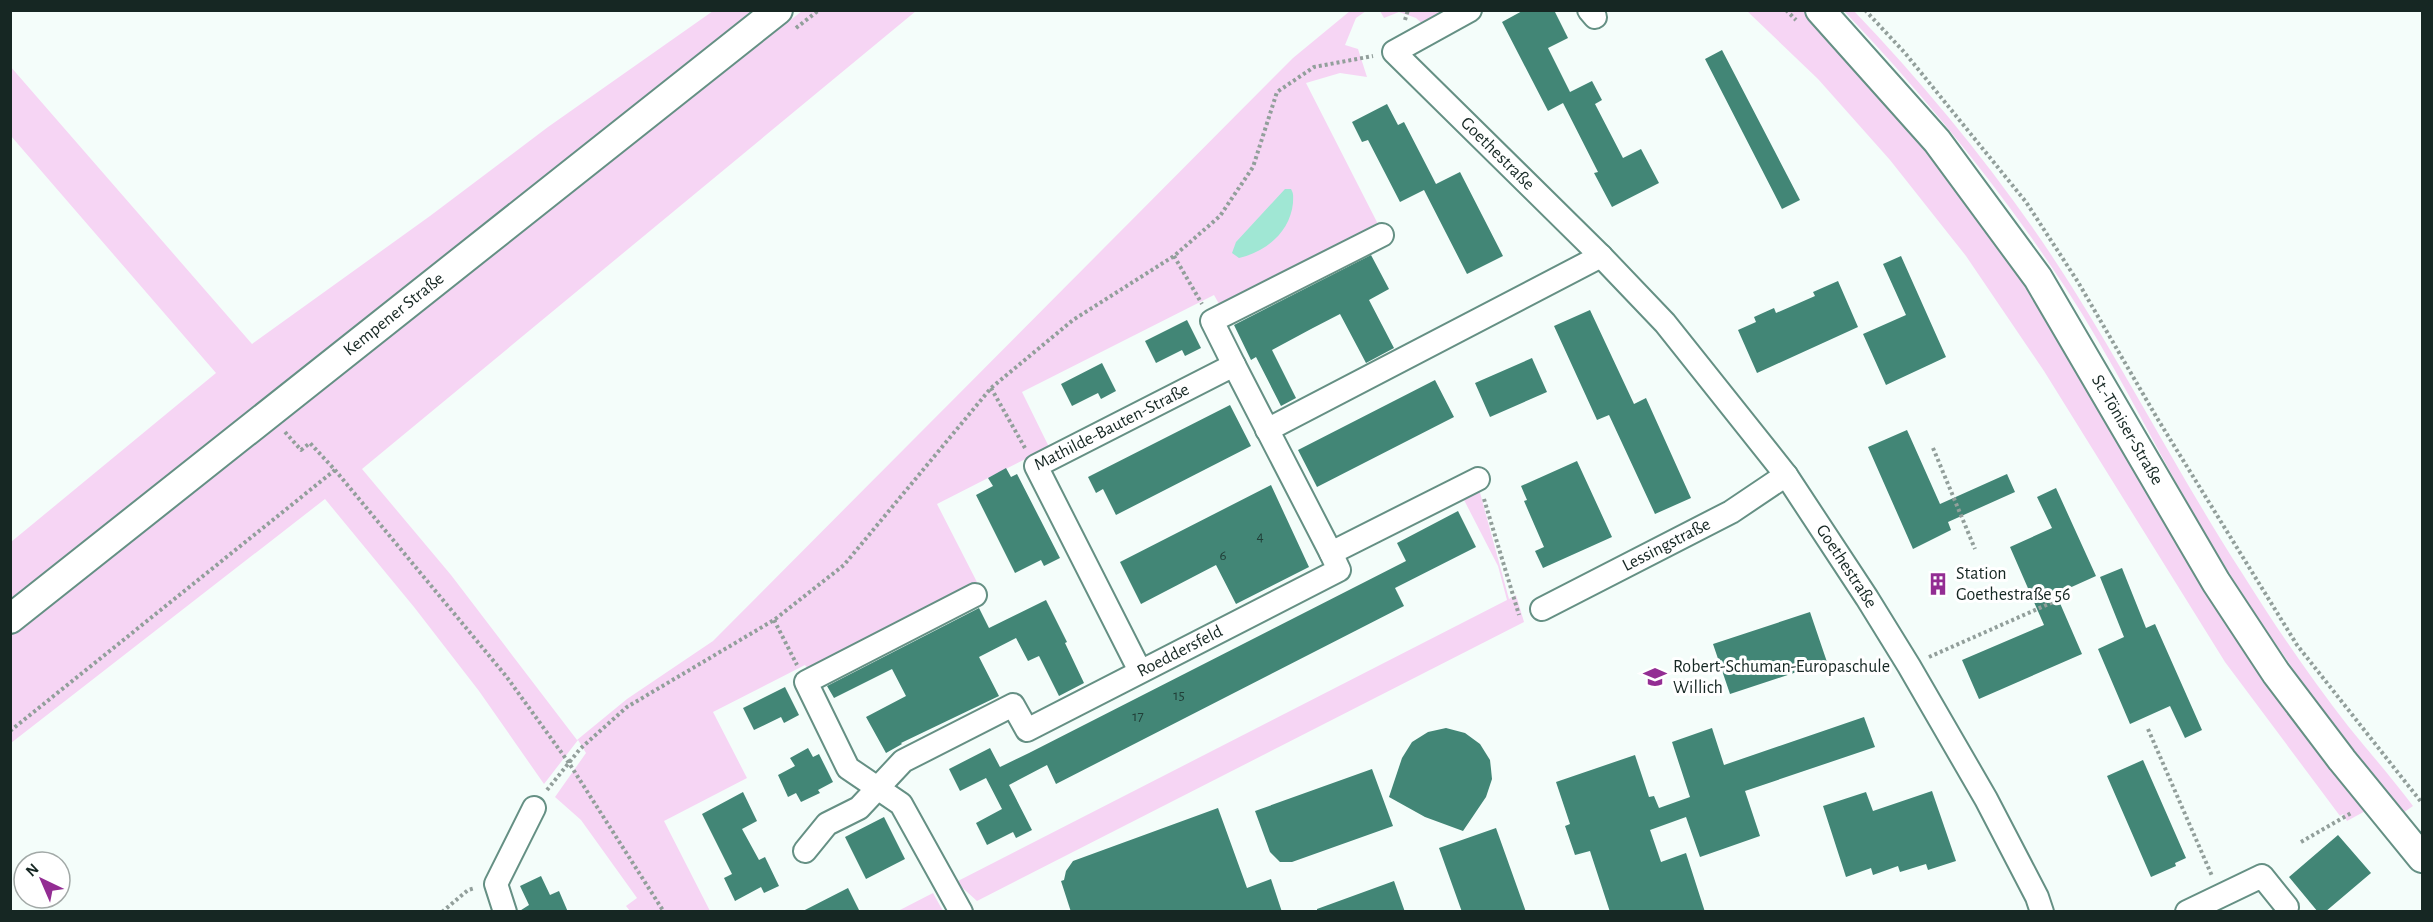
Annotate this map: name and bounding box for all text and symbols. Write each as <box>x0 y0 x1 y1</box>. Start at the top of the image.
street label: Goethestraße <box>1457 114 1538 194</box>
street label: Kempener Straße <box>340 269 448 360</box>
street label: St.-Töniser-Straße <box>2088 372 2166 488</box>
street label: Mathilde-Bauten-Straße <box>1031 380 1192 474</box>
street label: Lessingstraße <box>1620 515 1713 575</box>
street label: Goethestraße <box>1812 522 1880 611</box>
house number: 4 <box>1256 529 1264 544</box>
house number: 6 <box>1219 548 1227 563</box>
place label: Station Goethestraße 56 <box>1956 565 2071 604</box>
building icon: Station Goethestraße 56 <box>1925 571 1951 597</box>
street label: Roeddersfeld <box>1134 622 1226 681</box>
place label: Robert-Schuman-Europaschule Willich <box>1673 658 1890 697</box>
school or university icon: Robert-Schuman-Europaschule Willich <box>1642 664 1668 690</box>
house number: 15 <box>1173 688 1185 703</box>
house number: 17 <box>1132 709 1144 724</box>
north arrow <box>12 850 72 910</box>
text: N <box>23 860 42 880</box>

